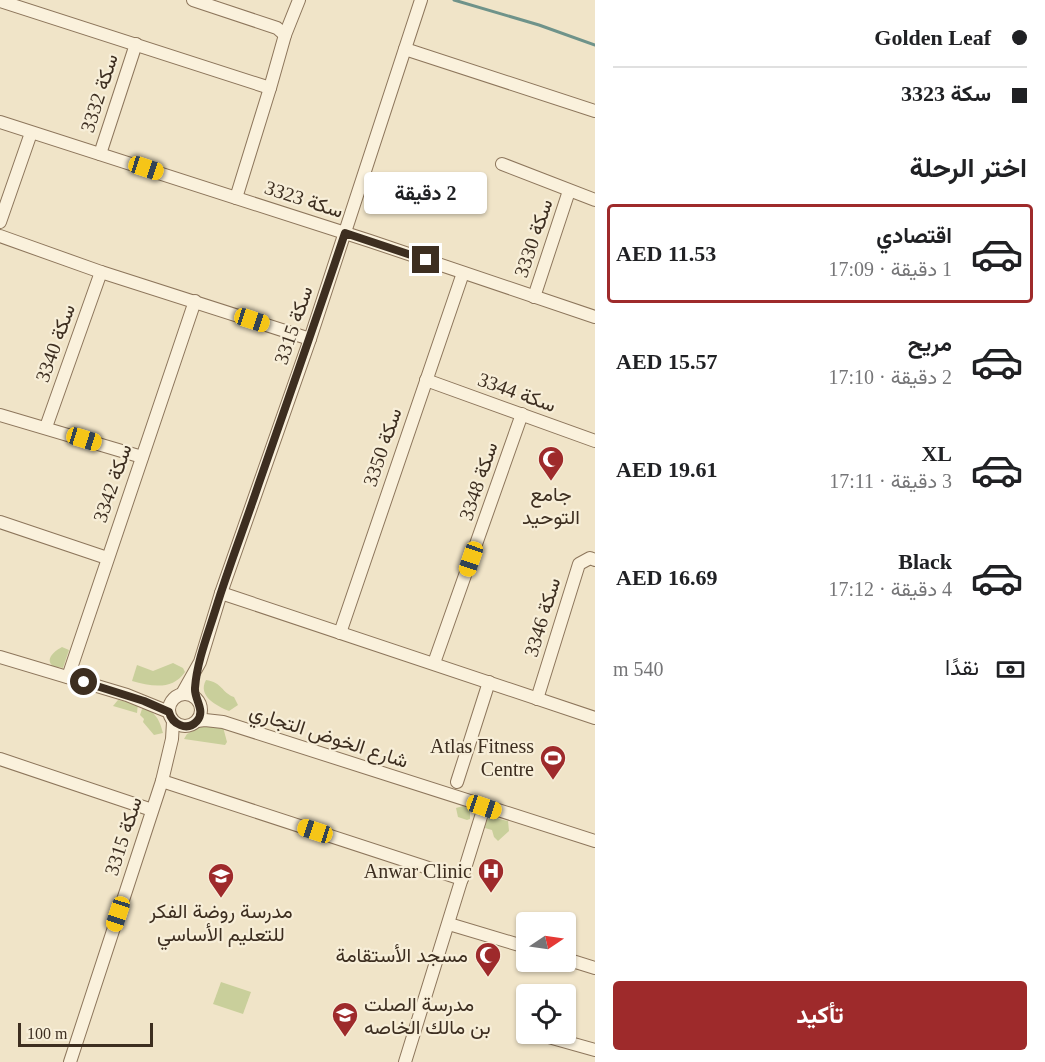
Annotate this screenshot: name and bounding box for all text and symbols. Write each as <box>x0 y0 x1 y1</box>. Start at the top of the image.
text: Golden Leaf <box>874 25 991 50</box>
street label: سكة 3332 <box>76 51 122 135</box>
text: سكة 3323 <box>901 81 991 106</box>
text: اختر الرحلة <box>910 153 1027 183</box>
car <box>126 154 166 182</box>
callout: 2 دقيقة <box>364 173 488 215</box>
street label: سكة 3323 <box>262 176 346 222</box>
text: 2 دقيقة <box>394 182 457 204</box>
street label: سكة 3330 <box>509 196 557 280</box>
text: اقتصادي <box>876 223 952 248</box>
icon: car <box>970 227 1024 281</box>
text: AED 11.53 <box>616 241 716 266</box>
route end <box>412 246 439 273</box>
text: 1 دقيقة · 17:09 <box>828 258 952 280</box>
street label: سكة 3315 <box>269 283 317 367</box>
street label: سكة 3340 <box>31 301 79 385</box>
car <box>232 306 272 334</box>
text: مريح <box>908 331 952 356</box>
icon: car <box>970 335 1024 389</box>
text: AED 15.57 <box>616 349 717 374</box>
text: 2 دقيقة · 17:10 <box>828 366 952 388</box>
street label: سكة 3344 <box>475 368 559 416</box>
street label: سكة 3350 <box>358 405 406 489</box>
car <box>64 425 104 453</box>
street label: سكة 3348 <box>454 439 502 523</box>
street label: سكة 3342 <box>88 441 136 525</box>
text: XL <box>921 441 952 466</box>
icon: car <box>970 443 1024 497</box>
mosque icon: جامع التوحيد <box>536 444 566 482</box>
text: AED 19.61 <box>616 457 717 482</box>
text: 3 دقيقة · 17:11 <box>829 470 952 492</box>
place label: جامع التوحيد <box>522 483 580 530</box>
car <box>457 539 485 579</box>
text: Black <box>898 549 952 574</box>
icon: car <box>970 551 1024 605</box>
text: AED 16.69 <box>616 565 717 590</box>
street label: سكة 3346 <box>520 575 564 659</box>
text: 4 دقيقة · 17:12 <box>828 578 952 600</box>
icon: cash <box>994 653 1027 686</box>
text: نقدًا <box>945 655 979 680</box>
text: 540 m <box>613 658 664 680</box>
route start <box>70 668 97 695</box>
street label: شارع الخوض التجاري <box>245 700 411 778</box>
place label: Atlas Fitness Centre <box>430 735 534 780</box>
sports icon: Atlas Fitness Centre <box>538 743 568 781</box>
car <box>464 793 504 821</box>
street label: سكة 3315 <box>100 794 146 878</box>
car <box>295 817 335 845</box>
hospital icon: Anwar Clinic <box>476 856 506 894</box>
place label: Anwar Clinic <box>364 860 472 882</box>
school or university icon: مدرسة روضة الفكر للتعليم الأساسي <box>206 861 236 899</box>
car <box>104 894 132 934</box>
place label: مدرسة روضة الفكر للتعليم الأساسي <box>148 900 293 951</box>
north arrow <box>516 912 576 972</box>
map controls <box>516 912 576 1044</box>
mosque icon: مسجد الأستقامة <box>473 940 503 978</box>
place label: مسجد الأستقامة <box>336 944 468 967</box>
button: تأكيد <box>613 981 1027 1050</box>
button: locate <box>516 984 576 1044</box>
place label: مدرسة الصلت بن مالك الخاصه <box>364 993 491 1039</box>
school or university icon: مدرسة الصلت بن مالك الخاصه <box>330 1000 360 1038</box>
scale bar <box>18 1020 153 1048</box>
text: 100 m <box>27 1025 67 1042</box>

